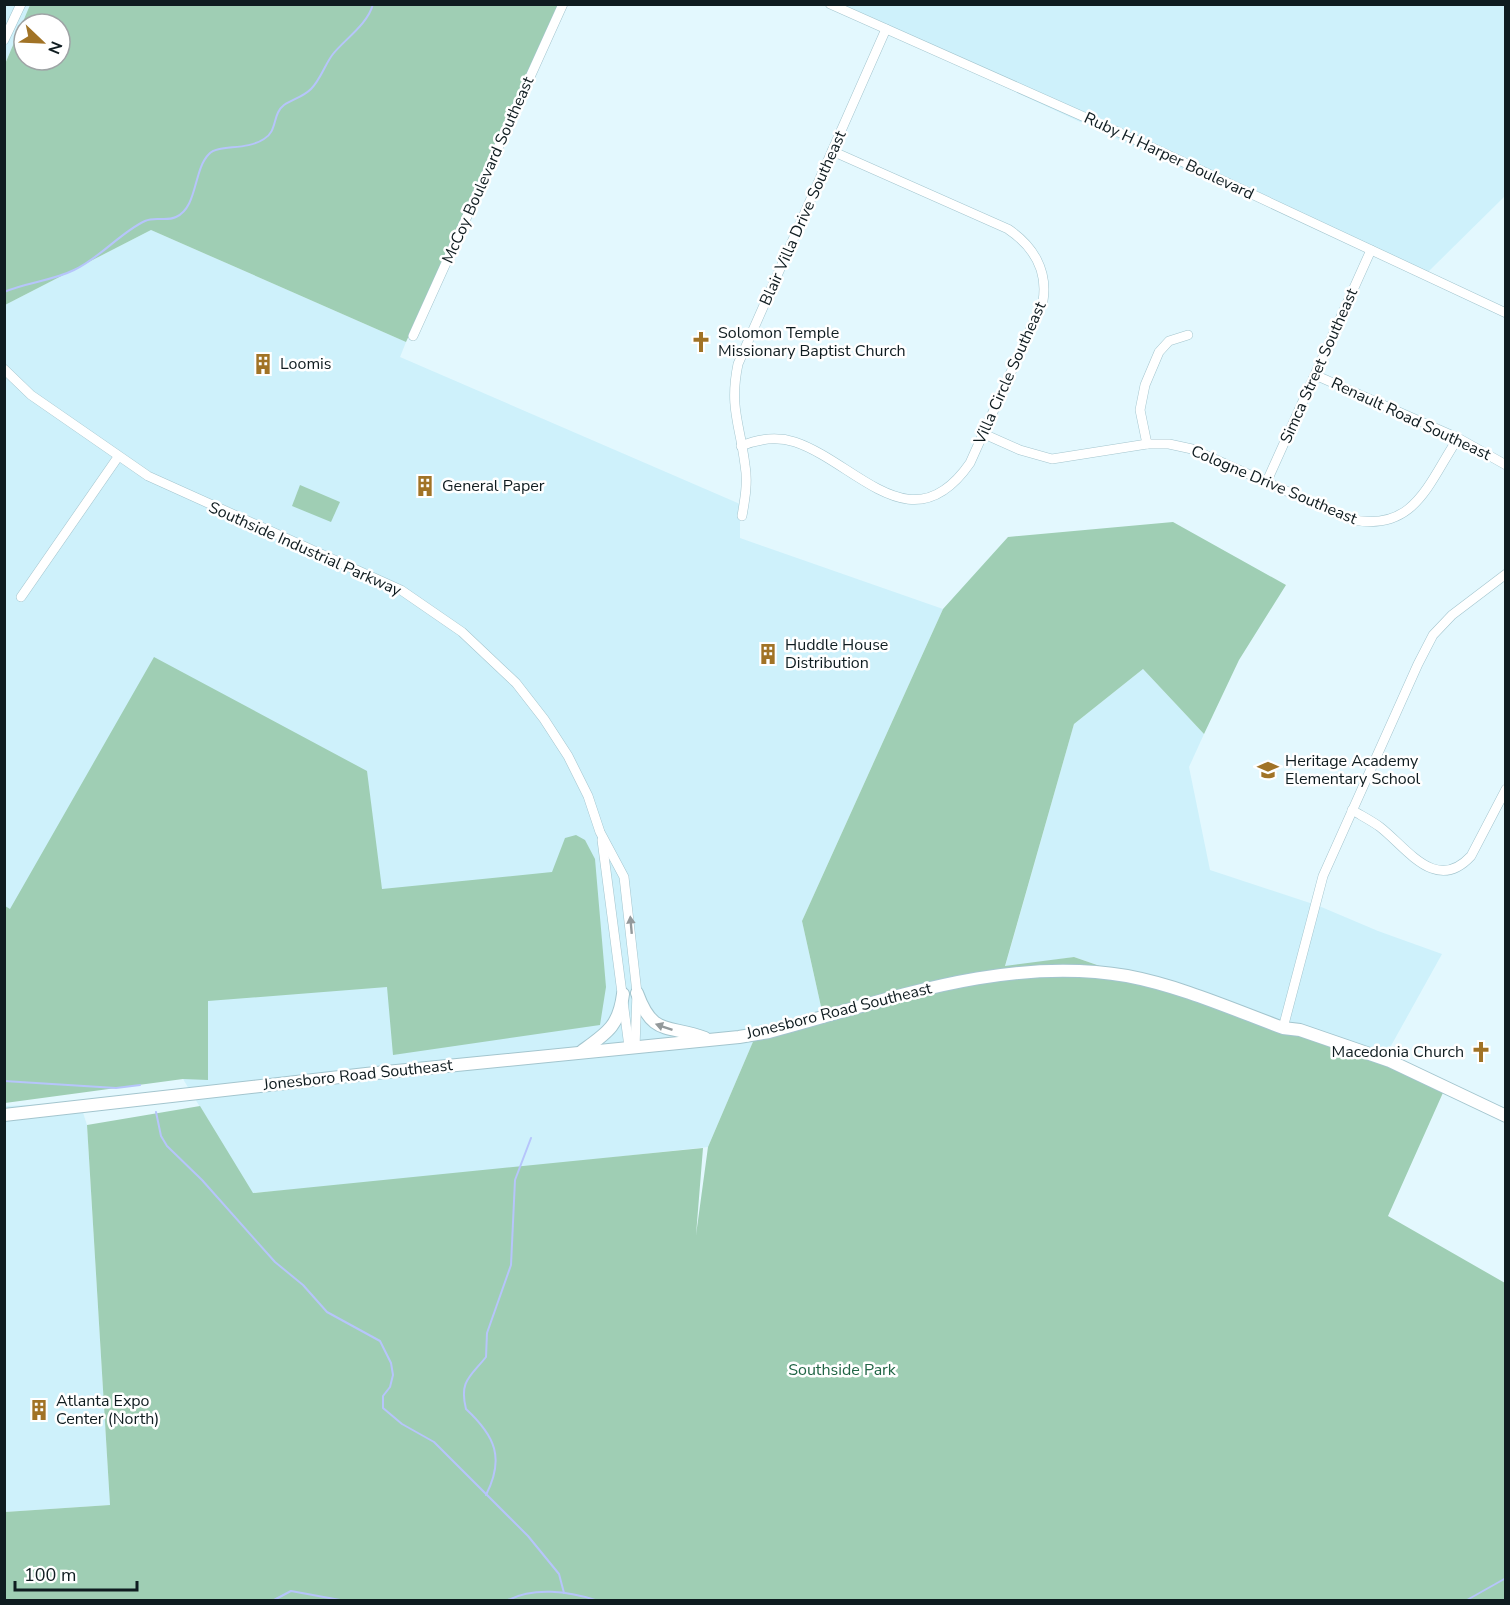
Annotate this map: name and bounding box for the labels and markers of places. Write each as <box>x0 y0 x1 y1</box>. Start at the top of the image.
place label: Solomon Temple Missionary Baptist Church <box>718 322 906 362</box>
church icon: Solomon Temple Missionary Baptist Church <box>689 330 713 354</box>
building icon: Loomis <box>251 352 275 376</box>
place label: Loomis <box>280 353 332 375</box>
building icon: General Paper <box>413 474 437 498</box>
place label: General Paper <box>442 475 545 497</box>
place label: Huddle House Distribution <box>785 634 888 674</box>
building icon: Huddle House Distribution <box>756 642 780 666</box>
place label: Heritage Academy Elementary School <box>1285 750 1421 790</box>
school or university icon: Heritage Academy Elementary School <box>1256 758 1280 782</box>
church icon: Macedonia Church <box>1469 1040 1493 1064</box>
place label: Macedonia Church <box>1332 1041 1464 1063</box>
place label: Atlanta Expo Center (North) <box>56 1390 159 1430</box>
building icon: Atlanta Expo Center (North) <box>27 1398 51 1422</box>

